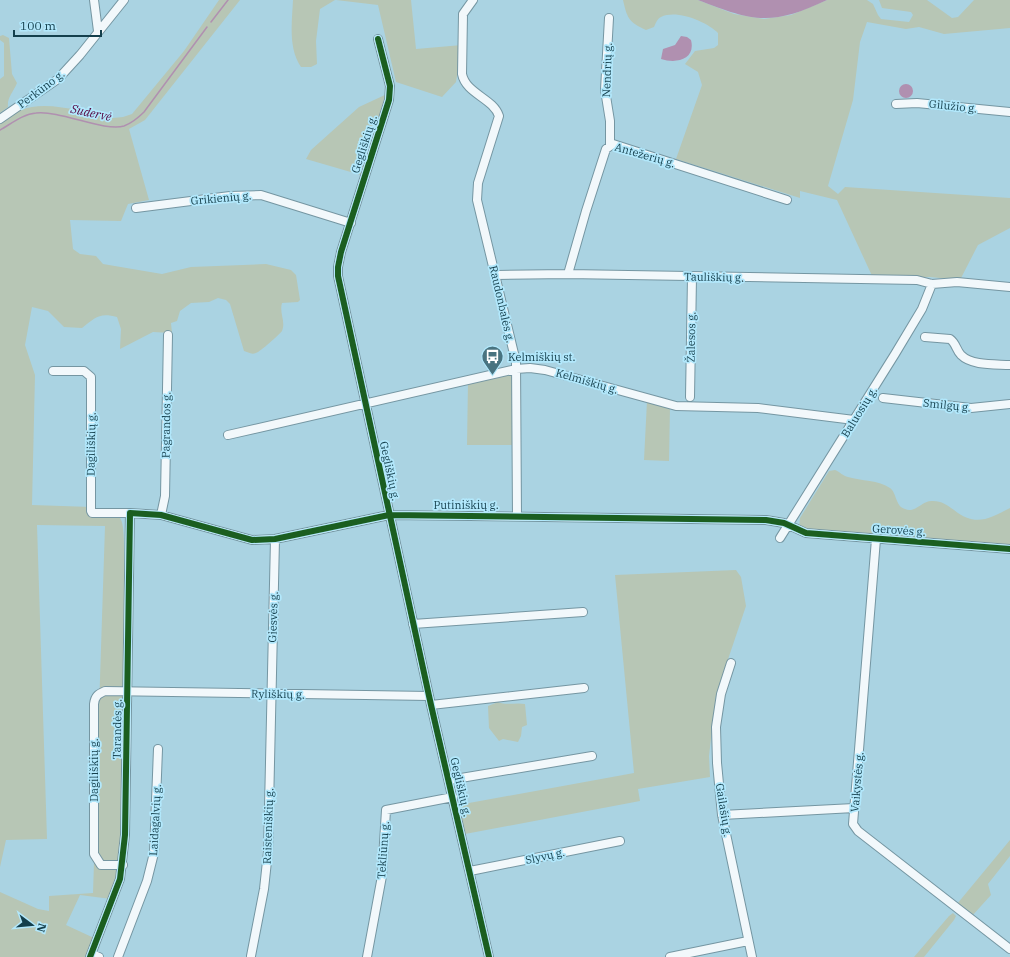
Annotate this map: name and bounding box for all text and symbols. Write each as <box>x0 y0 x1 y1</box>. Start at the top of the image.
scale bar <box>14 12 101 38</box>
text: 100 m <box>20 18 56 33</box>
street label: Nendrių g. <box>599 42 615 98</box>
street label: Perkūno g. <box>15 67 67 111</box>
street label: Gilužio g. <box>928 97 978 115</box>
water label: Sudervė <box>68 101 114 124</box>
street label: Gegliškių g. <box>348 113 380 175</box>
street label: Antežerių g. <box>613 140 677 170</box>
street label: Grikienių g. <box>190 188 252 208</box>
street label: Raudonbalės g. <box>486 264 518 344</box>
street label: Tauliškių g. <box>684 269 744 285</box>
street label: Žalesos g. <box>684 311 698 363</box>
bus stop icon: Kelmiškių st. <box>479 344 505 377</box>
place label: Kelmiškių st. <box>508 350 576 364</box>
street label: Kelmiškių g. <box>554 365 620 397</box>
street label: Baluosių g. <box>838 384 880 440</box>
street label: Pagrandos g. <box>158 392 174 458</box>
street label: Smilgų g. <box>922 396 972 414</box>
street label: Dagiliškių g. <box>83 412 99 476</box>
street label: Gegliškių g. <box>377 440 403 502</box>
street label: Putiniškių g. <box>433 498 499 512</box>
street label: Gerovės g. <box>872 521 926 539</box>
street label: Giesvės g. <box>265 591 281 643</box>
street label: Ryliškių g. <box>251 687 305 701</box>
street label: Tarandės g. <box>109 699 125 759</box>
street label: Dagiliškių g. <box>87 738 101 802</box>
street label: Vaikystės g. <box>847 751 867 813</box>
street label: Gegliškių g. <box>447 756 475 818</box>
street label: Gailašių g. <box>713 782 735 838</box>
street label: Laidagalvių g. <box>146 784 164 856</box>
street label: Raisteniškių g. <box>260 788 276 864</box>
street label: Tekliūnų g. <box>374 821 392 879</box>
street label: Slyvų g. <box>524 845 566 867</box>
north arrow <box>12 905 52 945</box>
text: N <box>34 922 50 934</box>

